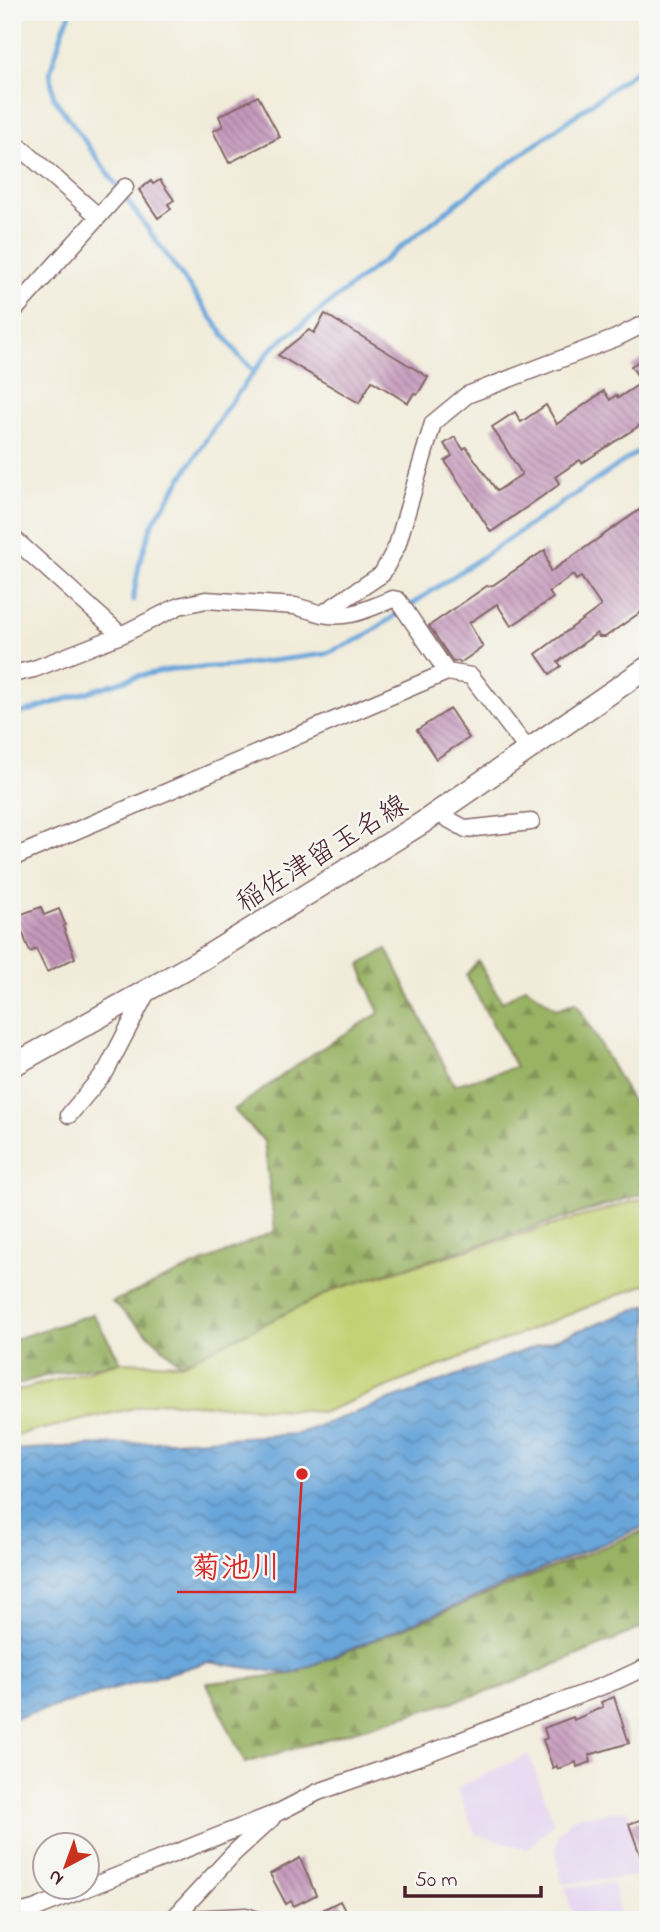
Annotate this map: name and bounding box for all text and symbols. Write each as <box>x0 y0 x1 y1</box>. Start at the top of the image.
street label: 稲佐津留玉名線 <box>229 786 417 924</box>
callout: 菊池川 <box>177 1541 295 1592</box>
text: 菊池川 <box>191 1548 281 1592</box>
north arrow <box>32 1830 102 1900</box>
scale bar <box>405 1855 541 1899</box>
text: N <box>43 1862 70 1891</box>
text: 50 m <box>415 1866 458 1896</box>

